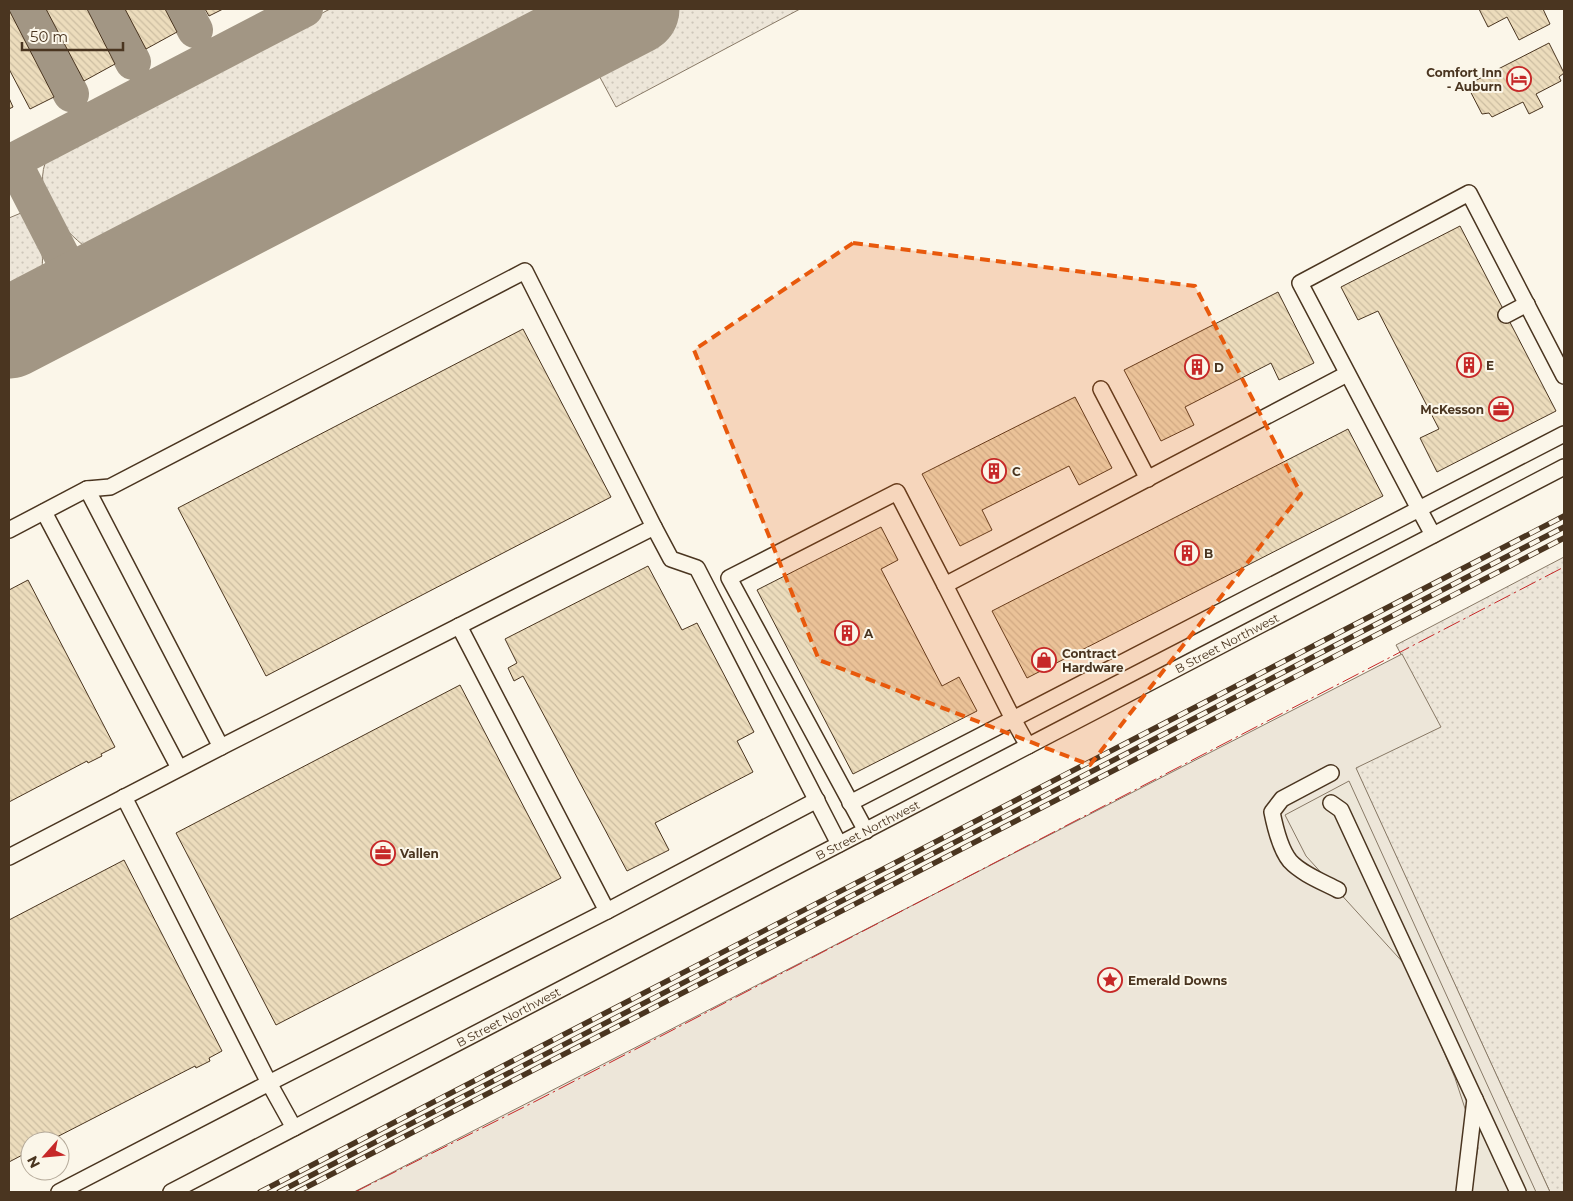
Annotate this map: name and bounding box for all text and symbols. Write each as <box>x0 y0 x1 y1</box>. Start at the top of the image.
scale bar <box>22 20 124 52</box>
text: 50 m <box>30 27 68 46</box>
place label: Comfort Inn - Auburn <box>1426 65 1502 94</box>
hotel icon: Comfort Inn - Auburn <box>1506 66 1532 92</box>
building icon: E <box>1456 352 1482 378</box>
building icon: D <box>1184 354 1210 380</box>
place label: E <box>1486 358 1494 373</box>
place label: D <box>1214 360 1224 375</box>
office icon: McKesson <box>1488 396 1514 422</box>
place label: McKesson <box>1420 402 1484 417</box>
building icon: C <box>981 458 1007 484</box>
place label: C <box>1012 464 1021 479</box>
building icon: B <box>1174 540 1200 566</box>
place label: B <box>1204 546 1213 561</box>
street label: B Street Northwest <box>1172 609 1281 676</box>
building icon: A <box>834 620 860 646</box>
place label: A <box>863 626 874 641</box>
place label: Contract Hardware <box>1062 646 1124 675</box>
shop icon: Contract Hardware <box>1031 647 1057 673</box>
street label: B Street Northwest <box>813 796 922 863</box>
office icon: Vallen <box>370 840 396 866</box>
place label: Vallen <box>399 846 439 861</box>
place icon: Emerald Downs <box>1097 967 1123 993</box>
place label: Emerald Downs <box>1128 973 1228 988</box>
street label: B Street Northwest <box>454 983 563 1050</box>
north arrow <box>20 1131 70 1181</box>
text: N <box>23 1153 44 1171</box>

